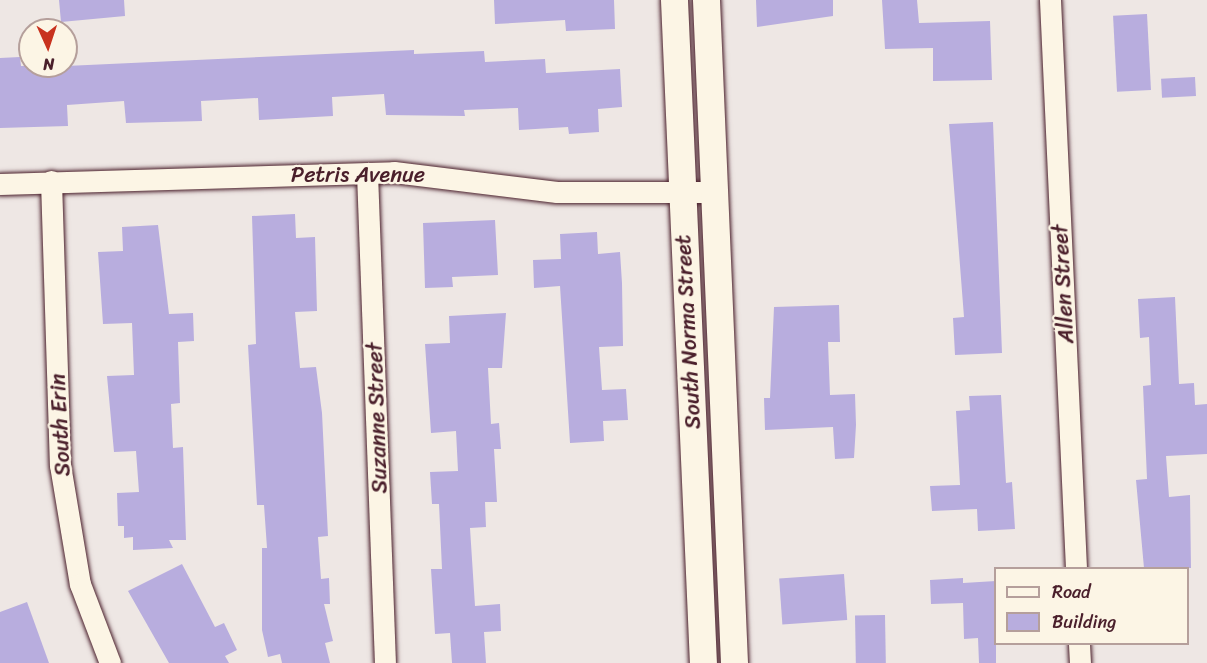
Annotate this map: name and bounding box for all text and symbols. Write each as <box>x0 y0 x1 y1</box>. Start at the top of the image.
north arrow <box>18 18 78 78</box>
text: N <box>43 50 55 79</box>
street label: Petris Avenue <box>291 162 425 188</box>
street label: Allen Street <box>1047 223 1079 345</box>
street label: South Norma Street <box>670 233 706 431</box>
street label: Suzanne Street <box>361 342 393 494</box>
street label: South Erin <box>44 373 76 477</box>
legend <box>994 567 1189 645</box>
text: Road <box>1052 576 1091 608</box>
text: Building <box>1052 606 1116 638</box>

